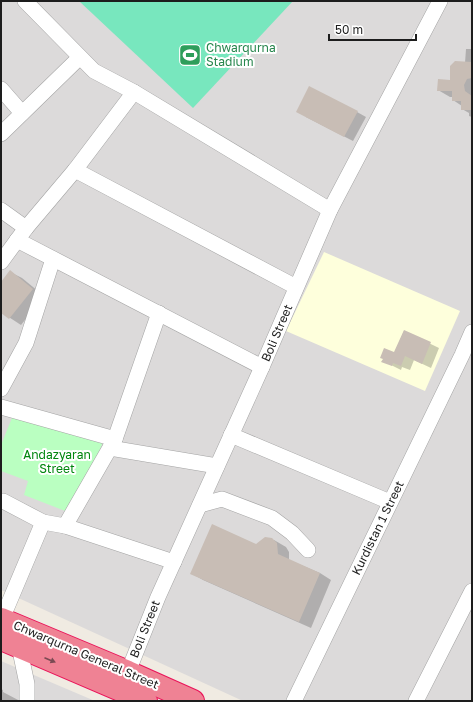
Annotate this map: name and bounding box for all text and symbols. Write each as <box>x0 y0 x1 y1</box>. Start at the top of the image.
scale bar <box>329 16 416 42</box>
text: 50 m <box>335 22 363 37</box>
place label: Chwarqurna Stadium <box>206 40 276 69</box>
sports icon: Chwarqurna Stadium <box>177 42 203 68</box>
street label: Boli Street <box>258 302 295 364</box>
park label: Andazyaran Street <box>23 447 91 476</box>
street label: Kurdistan 1 Street <box>348 478 407 577</box>
street label: Boli Street <box>126 598 163 660</box>
street label: Chwarqurna General Street <box>11 617 161 692</box>
one-way arrow <box>44 657 56 663</box>

